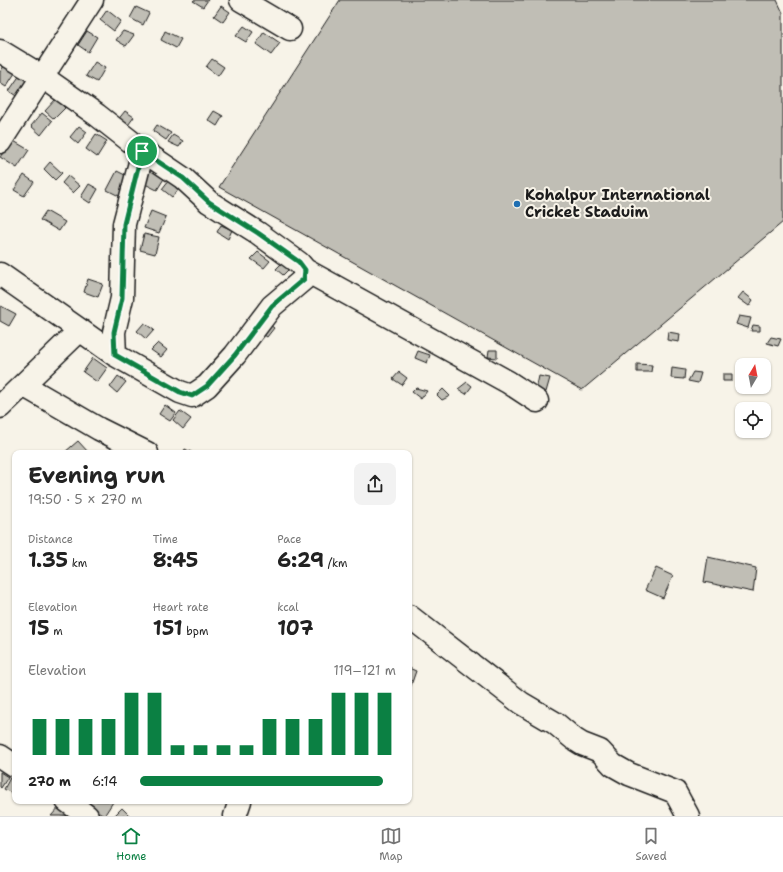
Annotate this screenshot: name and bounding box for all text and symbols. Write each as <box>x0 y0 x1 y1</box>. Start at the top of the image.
pin <box>125 134 159 168</box>
icon: arrive <box>131 140 153 162</box>
place label: Kohalpur International Cricket Staduim <box>525 185 710 222</box>
marker: Kohalpur International Cricket Staduim <box>512 199 522 209</box>
north arrow <box>735 358 771 394</box>
map controls <box>735 358 771 438</box>
button: locate <box>735 402 771 438</box>
text: Evening run <box>28 461 165 490</box>
button: share <box>354 463 396 505</box>
text: 19:50 · 5 × 270 m <box>28 491 142 508</box>
text: Distance <box>28 532 73 547</box>
text: Time <box>153 532 178 547</box>
text: Pace <box>277 532 302 547</box>
text: 1.35 <box>28 547 68 573</box>
text: 8:45 <box>153 547 198 573</box>
text: 6:29 <box>277 547 324 573</box>
text: km <box>68 556 87 571</box>
text: /km <box>324 556 347 571</box>
text: Elevation <box>28 600 77 615</box>
text: Heart rate <box>153 600 209 615</box>
text: kcal <box>277 600 299 615</box>
text: 15 <box>28 615 50 641</box>
text: 151 <box>153 615 183 641</box>
text: 107 <box>277 615 313 641</box>
text: m <box>50 624 63 639</box>
text: bpm <box>183 624 208 639</box>
text: Elevation <box>28 662 86 679</box>
text: 119–121 m <box>334 662 396 679</box>
text: 270 m <box>28 773 71 790</box>
text: 6:14 <box>92 773 117 790</box>
tab: Home <box>116 825 147 864</box>
tab: Map <box>379 825 403 864</box>
tab: Saved <box>635 825 667 864</box>

